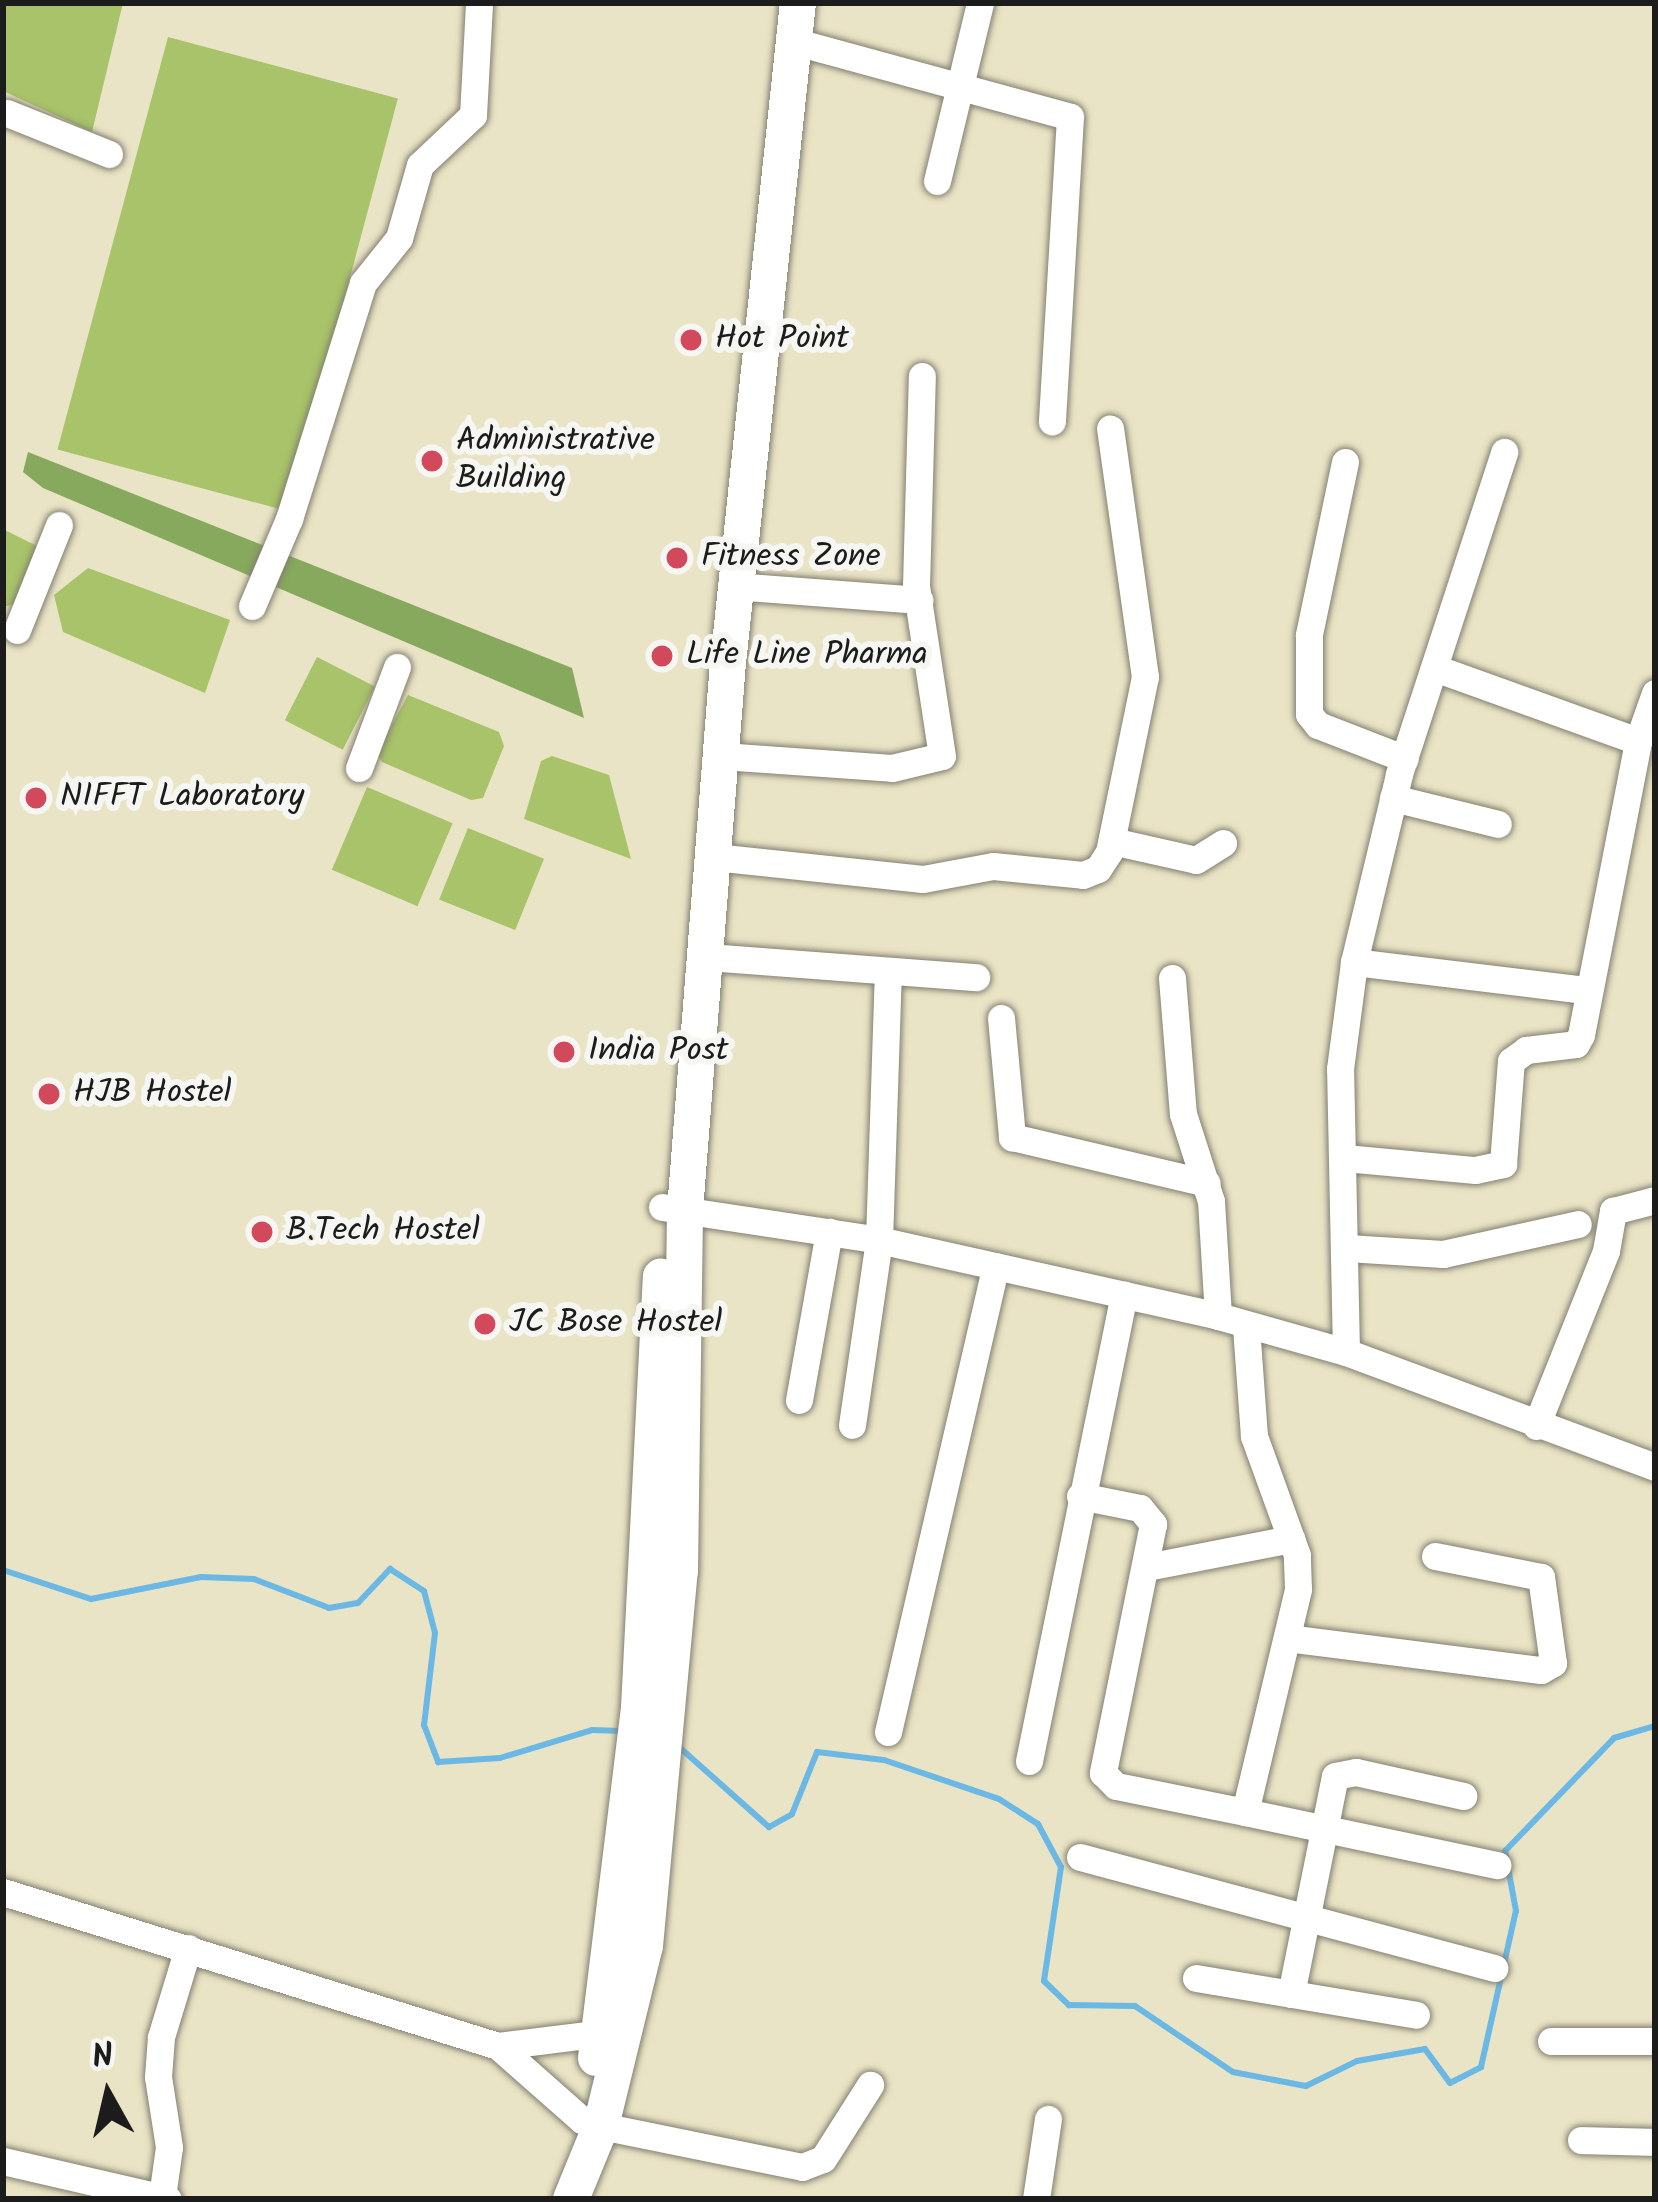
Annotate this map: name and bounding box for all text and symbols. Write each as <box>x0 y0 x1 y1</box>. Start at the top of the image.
place label: Hot Point <box>715 320 849 360</box>
marker: Hot Point <box>678 327 704 353</box>
place label: Administrative Building <box>456 422 655 500</box>
marker: Administrative Building <box>419 448 445 474</box>
place label: Fitness Zone <box>701 538 881 578</box>
marker: Fitness Zone <box>664 545 690 571</box>
place label: Life Line Pharma <box>686 636 928 676</box>
marker: Life Line Pharma <box>649 643 675 669</box>
place label: NIFFT Laboratory <box>60 778 304 818</box>
marker: NIFFT Laboratory <box>23 785 49 811</box>
place label: India Post <box>588 1032 729 1072</box>
marker: India Post <box>551 1039 577 1065</box>
place label: HJB Hostel <box>73 1074 232 1114</box>
marker: HJB Hostel <box>36 1081 62 1107</box>
place label: B.Tech Hostel <box>286 1212 480 1252</box>
marker: B.Tech Hostel <box>249 1219 275 1245</box>
place label: JC Bose Hostel <box>509 1304 722 1344</box>
marker: JC Bose Hostel <box>472 1311 498 1337</box>
text: N <box>89 2030 117 2086</box>
north arrow <box>48 2034 168 2154</box>

